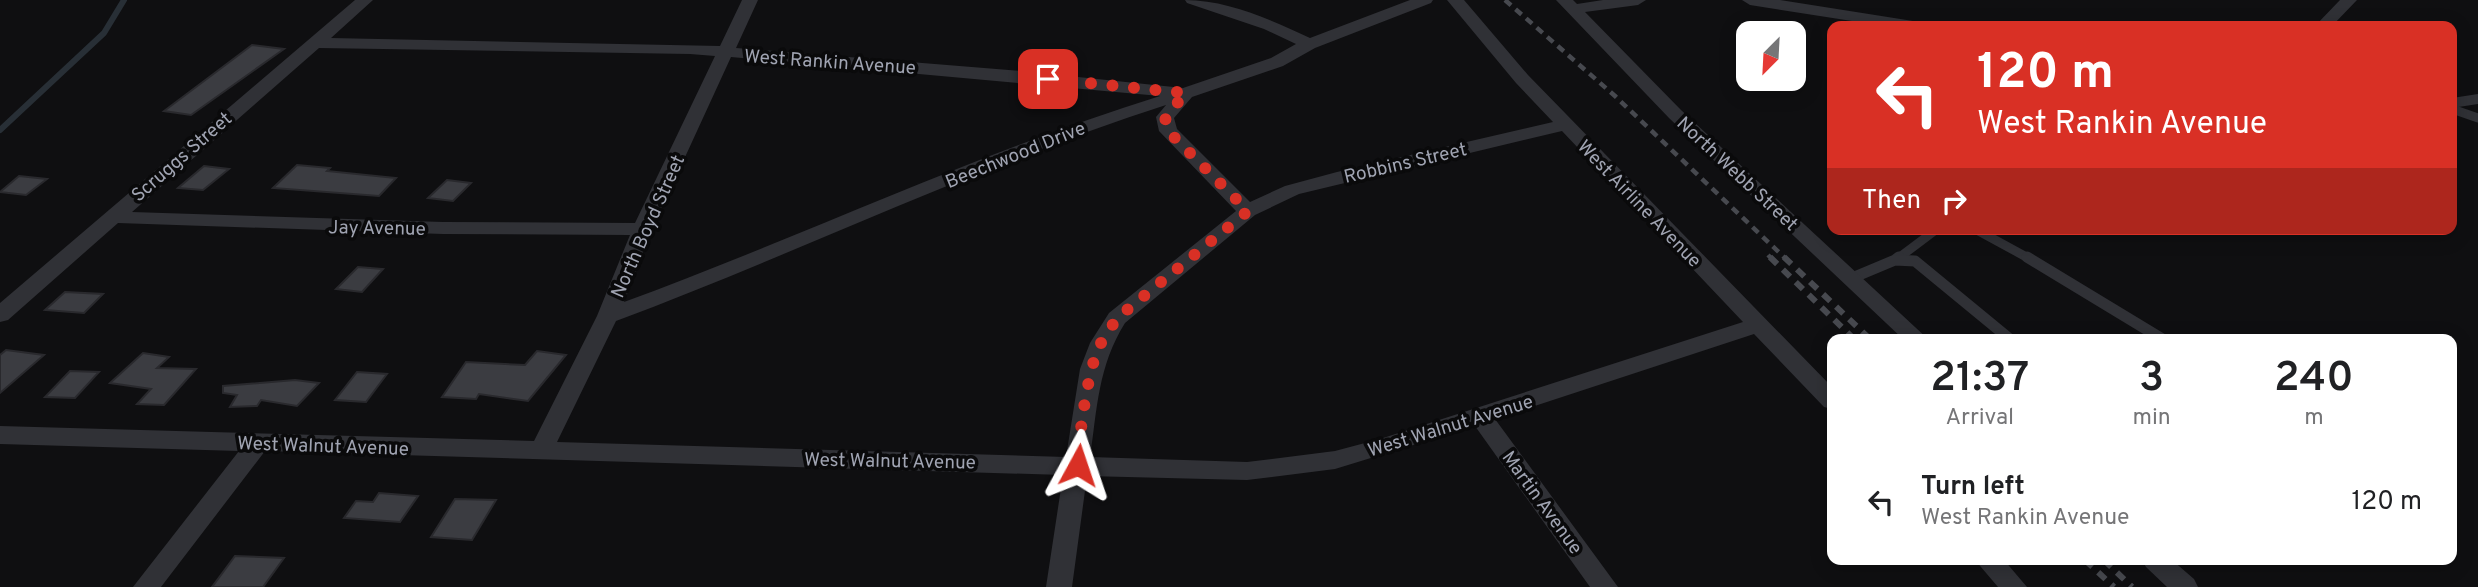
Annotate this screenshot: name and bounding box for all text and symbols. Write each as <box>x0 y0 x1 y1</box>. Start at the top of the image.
north arrow <box>1736 21 1806 91</box>
map controls <box>1736 21 1806 91</box>
text: 120 m <box>1977 44 2114 106</box>
street label: West Rankin Avenue <box>743 45 917 81</box>
pin <box>1018 49 1078 109</box>
icon: left <box>1862 49 1953 140</box>
icon: arrive <box>1029 60 1067 98</box>
text: West Rankin Avenue <box>1977 105 2267 145</box>
street label: Scruggs Street <box>127 107 237 208</box>
street label: North Webb Street <box>1671 112 1802 237</box>
street label: Beechwood Drive <box>942 117 1089 195</box>
street label: West Airline Avenue <box>1571 135 1706 273</box>
street label: Robbins Street <box>1342 138 1469 190</box>
street label: North Boyd Street <box>607 152 691 302</box>
icon: right <box>1935 182 1973 220</box>
text: Then <box>1862 185 1921 218</box>
street label: Jay Avenue <box>328 216 426 242</box>
text: 21:37 <box>1930 353 2029 406</box>
text: 3 <box>2139 353 2164 406</box>
text: 240 <box>2274 353 2354 406</box>
street label: West Walnut Avenue <box>1365 390 1536 464</box>
text: Arrival <box>1945 404 2014 433</box>
text: min <box>2133 404 2171 433</box>
text: m <box>2304 404 2324 433</box>
position arrow <box>1041 428 1115 502</box>
street label: West Walnut Avenue <box>237 432 409 462</box>
street label: Martin Avenue <box>1496 447 1587 560</box>
street label: West Walnut Avenue <box>804 449 976 475</box>
text: Turn left <box>1921 471 2025 504</box>
icon: left <box>1862 483 1900 521</box>
text: 120 m <box>2352 486 2422 519</box>
text: West Rankin Avenue <box>1921 504 2129 533</box>

